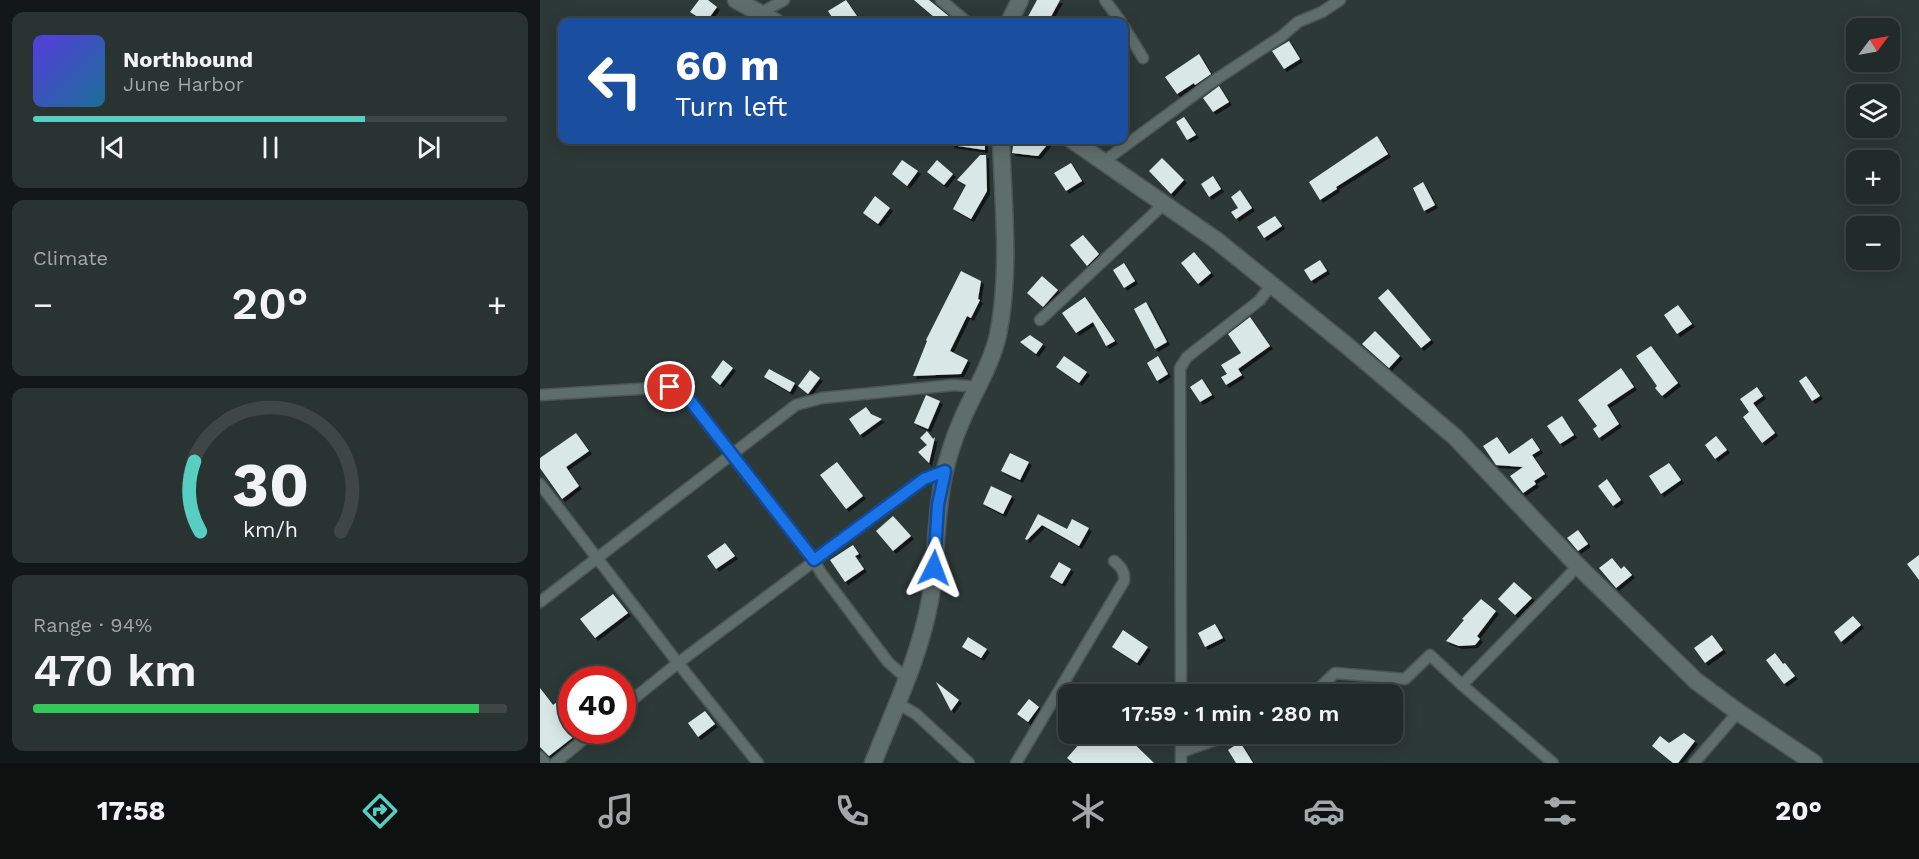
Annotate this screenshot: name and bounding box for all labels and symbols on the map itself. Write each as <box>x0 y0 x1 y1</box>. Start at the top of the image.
north arrow <box>1846 18 1900 72</box>
pin <box>644 361 695 412</box>
position arrow <box>902 536 966 600</box>
speed limit sign: 40 <box>558 666 636 744</box>

